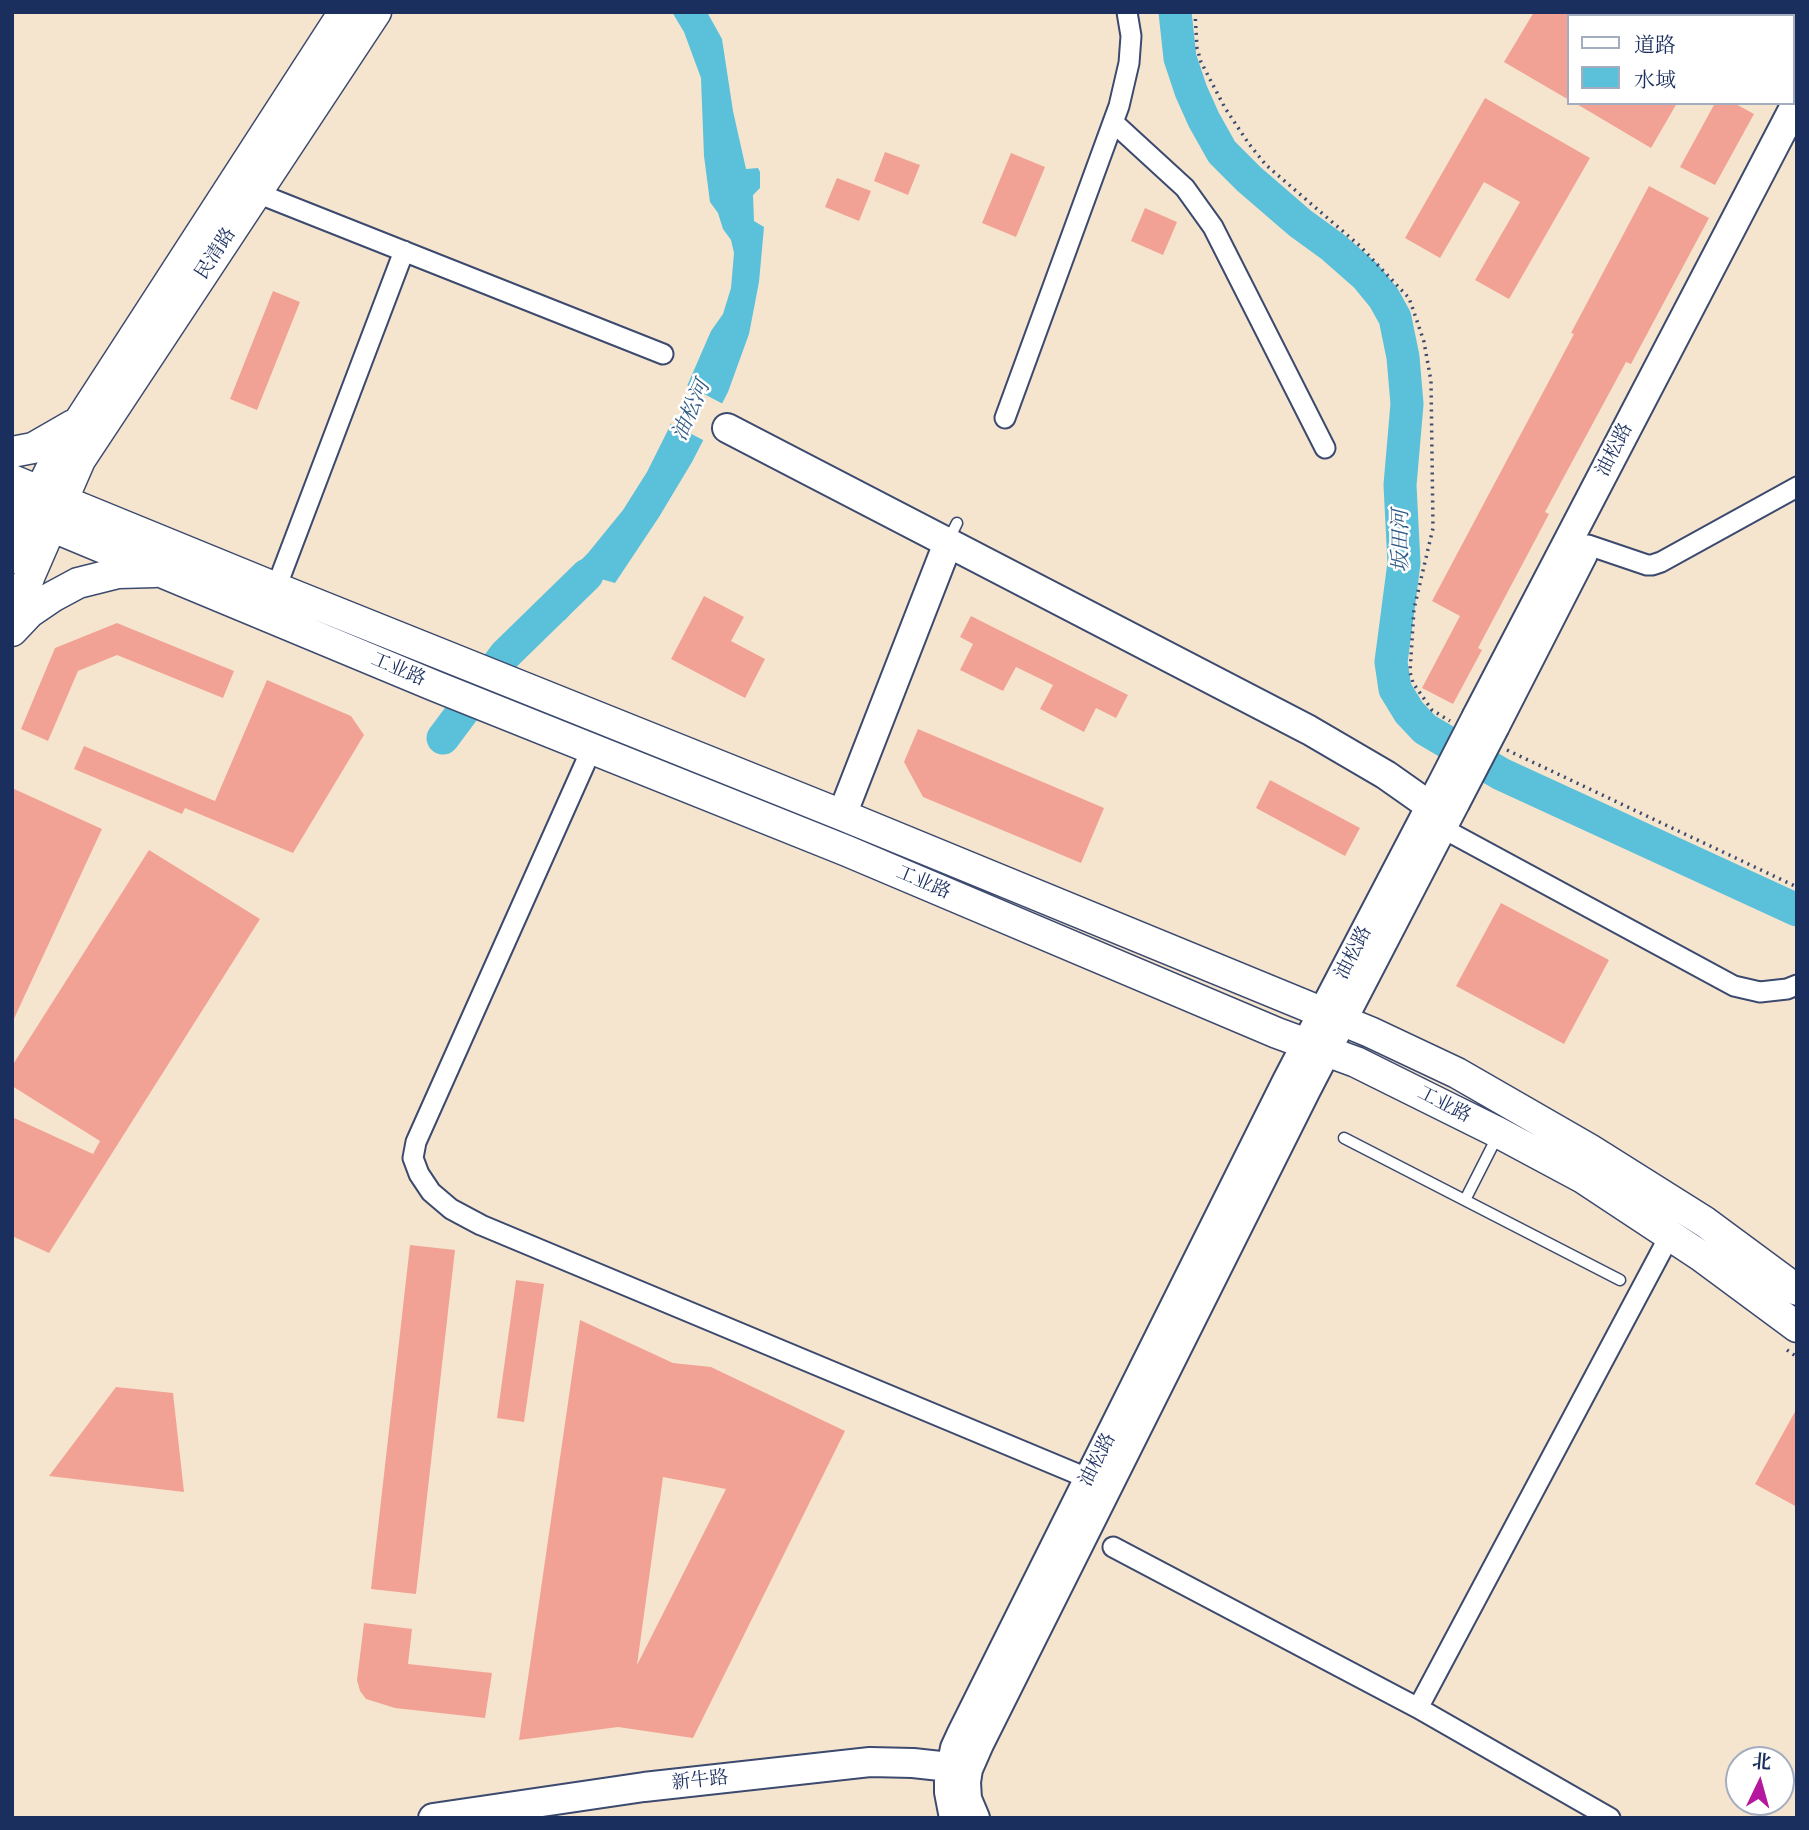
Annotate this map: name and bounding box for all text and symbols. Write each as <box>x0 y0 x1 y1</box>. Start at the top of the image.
legend <box>1568 14 1795 105</box>
text: 道路 <box>1634 32 1676 58</box>
text: 水域 <box>1634 67 1676 93</box>
street label: 民清路 <box>191 224 241 284</box>
water label: 油松河 <box>668 377 716 445</box>
street label: 油松路 <box>1592 419 1638 481</box>
water label: 坂田河 <box>1389 510 1415 572</box>
street label: 工业路 <box>367 648 429 692</box>
street label: 工业路 <box>892 861 954 905</box>
street label: 油松路 <box>1331 922 1377 984</box>
street label: 工业路 <box>1413 1082 1475 1128</box>
street label: 油松路 <box>1075 1429 1121 1491</box>
north arrow <box>1725 1746 1795 1816</box>
text: 北 <box>1751 1749 1772 1774</box>
street label: 新牛路 <box>670 1767 730 1795</box>

